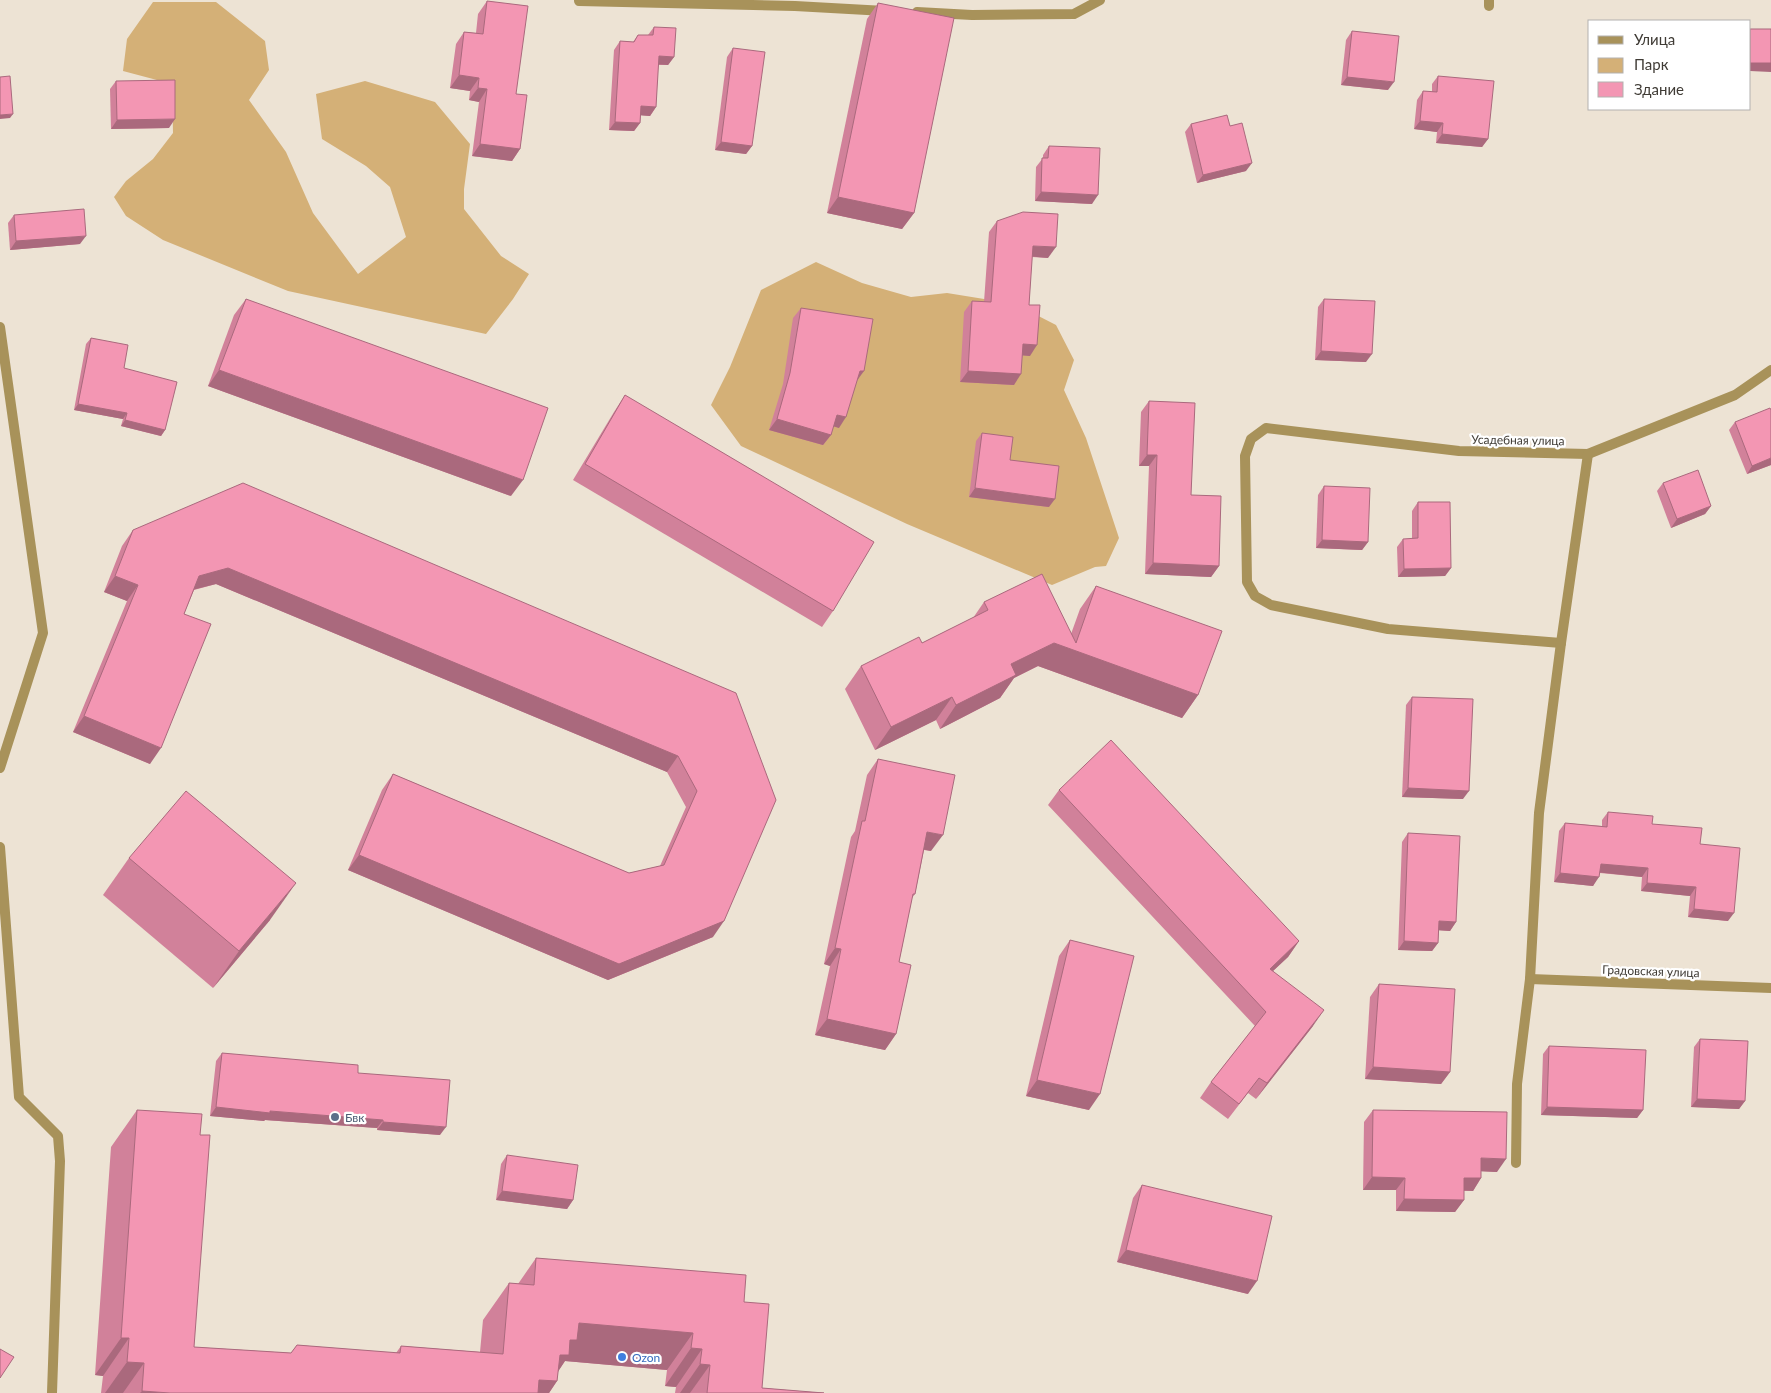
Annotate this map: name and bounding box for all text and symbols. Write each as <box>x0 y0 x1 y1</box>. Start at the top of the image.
legend <box>1588 20 1751 110</box>
text: Улица <box>1634 30 1675 48</box>
text: Парк <box>1634 55 1669 73</box>
text: Здание <box>1634 80 1684 98</box>
street label: Усадебная улица <box>1471 432 1565 448</box>
street label: Градовская улица <box>1602 962 1700 980</box>
place label: Бвк <box>345 1110 365 1125</box>
marker: Бвк <box>329 1111 341 1123</box>
place label: Ozon <box>632 1350 660 1365</box>
marker: Ozon <box>616 1351 628 1363</box>

